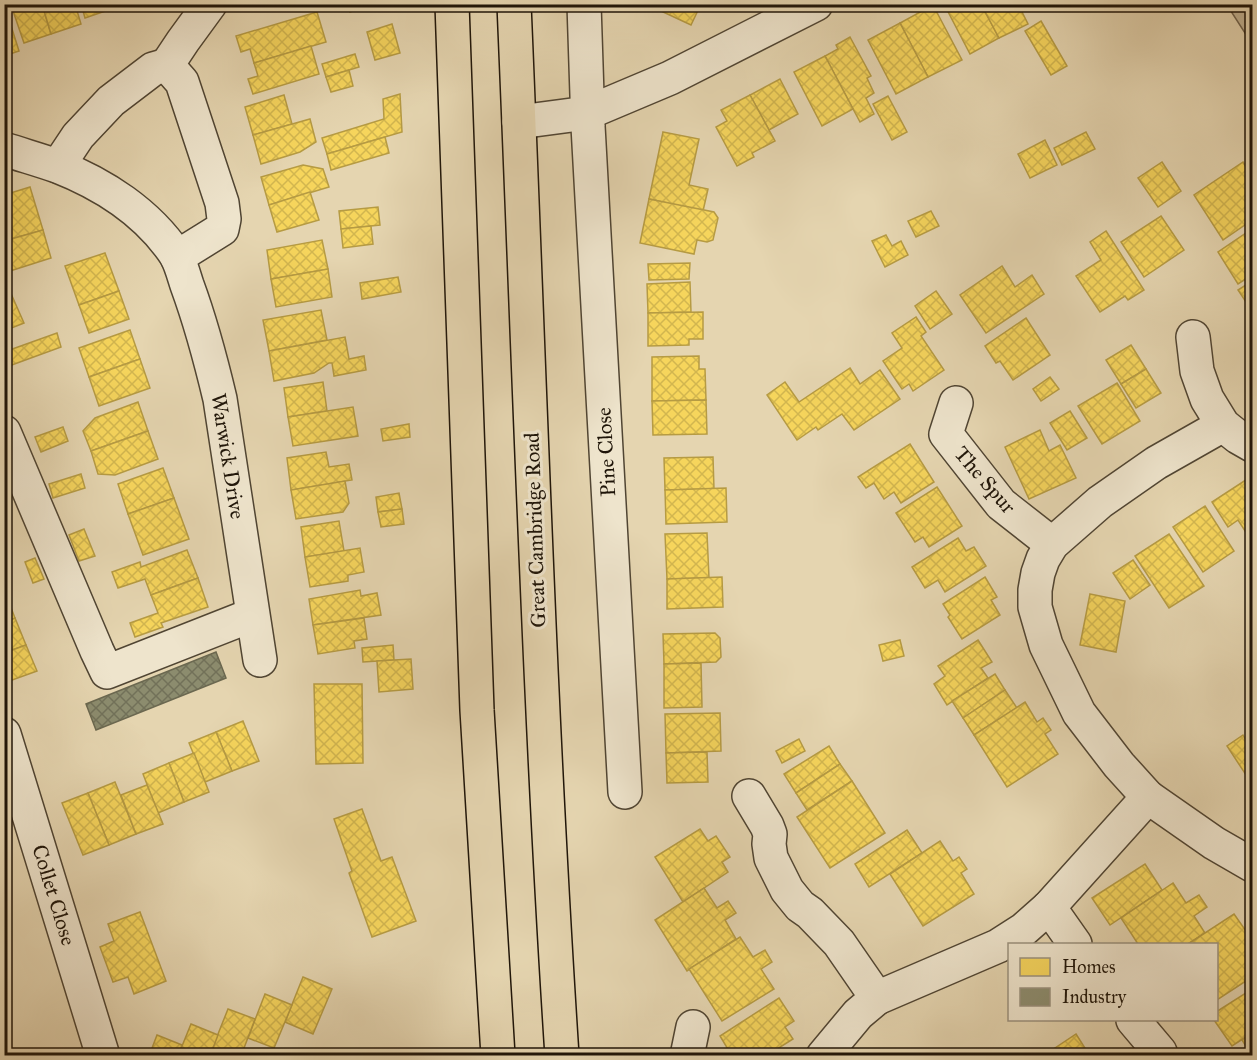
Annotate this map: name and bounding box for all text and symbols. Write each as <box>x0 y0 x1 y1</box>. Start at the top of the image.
street label: Warwick Drive <box>205 391 251 521</box>
street label: Pine Close <box>591 406 621 497</box>
street label: Great Cambridge Road <box>519 431 551 628</box>
street label: The Spur <box>949 441 1021 519</box>
street label: Collet Close <box>26 841 82 949</box>
legend <box>1008 943 1218 1021</box>
text: Homes <box>1062 956 1116 978</box>
text: Industry <box>1062 986 1127 1008</box>

